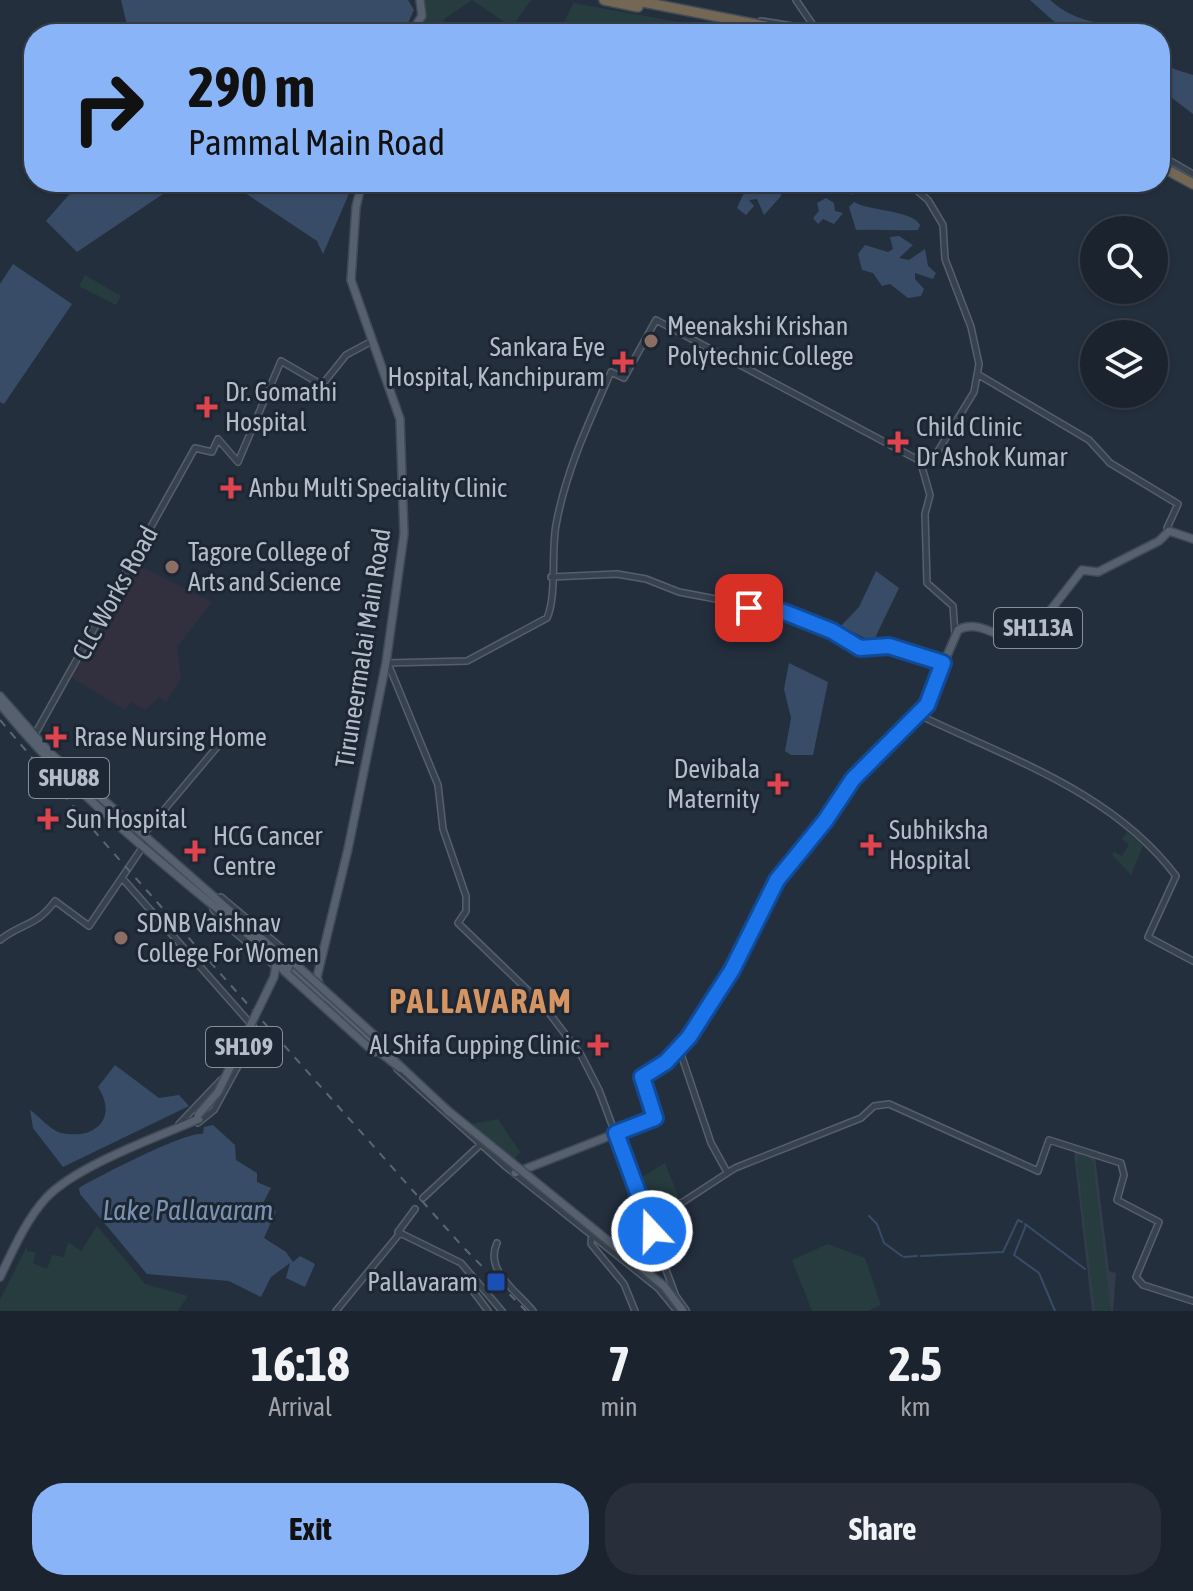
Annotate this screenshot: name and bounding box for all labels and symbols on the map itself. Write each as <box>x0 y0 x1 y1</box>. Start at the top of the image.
place label: Meenakshi Krishan Polytechnic College <box>667 311 854 371</box>
place label: Sankara Eye Hospital, Kanchipuram <box>388 332 605 392</box>
marker: Meenakshi Krishan Polytechnic College <box>642 332 660 350</box>
marker: Sankara Eye Hospital, Kanchipuram <box>612 351 634 373</box>
place label: Dr. Gomathi Hospital <box>225 377 337 437</box>
marker: Dr. Gomathi Hospital <box>196 396 218 418</box>
place label: Child Clinic Dr Ashok Kumar <box>916 412 1067 472</box>
marker: Child Clinic Dr Ashok Kumar <box>887 431 909 453</box>
place label: Anbu Multi Speciality Clinic <box>249 473 507 503</box>
marker: Anbu Multi Speciality Clinic <box>220 477 242 499</box>
street label: CLC Works Road <box>66 521 164 665</box>
street label: Tiruneermalai Main Road <box>329 526 397 770</box>
place label: Tagore College of Arts and Science <box>188 537 350 597</box>
marker: Tagore College of Arts and Science <box>163 558 181 576</box>
pin <box>715 574 783 642</box>
road number: SH113A <box>994 608 1082 648</box>
place label: Rrase Nursing Home <box>74 722 267 752</box>
marker: Rrase Nursing Home <box>45 726 67 748</box>
place label: Devibala Maternity <box>667 754 760 814</box>
road number: SHU88 <box>29 758 109 798</box>
marker: Devibala Maternity <box>767 773 789 795</box>
place label: Sun Hospital <box>66 804 187 834</box>
marker: Sun Hospital <box>37 808 59 830</box>
place label: Subhiksha Hospital <box>889 815 989 875</box>
place label: HCG Cancer Centre <box>213 821 322 881</box>
marker: Subhiksha Hospital <box>860 834 882 856</box>
marker: HCG Cancer Centre <box>184 840 206 862</box>
place label: SDNB Vaishnav College For Women <box>137 908 319 968</box>
marker: SDNB Vaishnav College For Women <box>112 929 130 947</box>
district label: PALLAVARAM <box>389 981 573 1020</box>
road number: SH109 <box>206 1027 282 1067</box>
place label: Al Shifa Cupping Clinic <box>369 1030 580 1060</box>
marker: Al Shifa Cupping Clinic <box>587 1034 609 1056</box>
position arrow <box>610 1189 694 1273</box>
water label: Lake Pallavaram <box>103 1194 273 1226</box>
place label: Pallavaram <box>367 1267 478 1297</box>
marker: Pallavaram <box>485 1271 507 1293</box>

